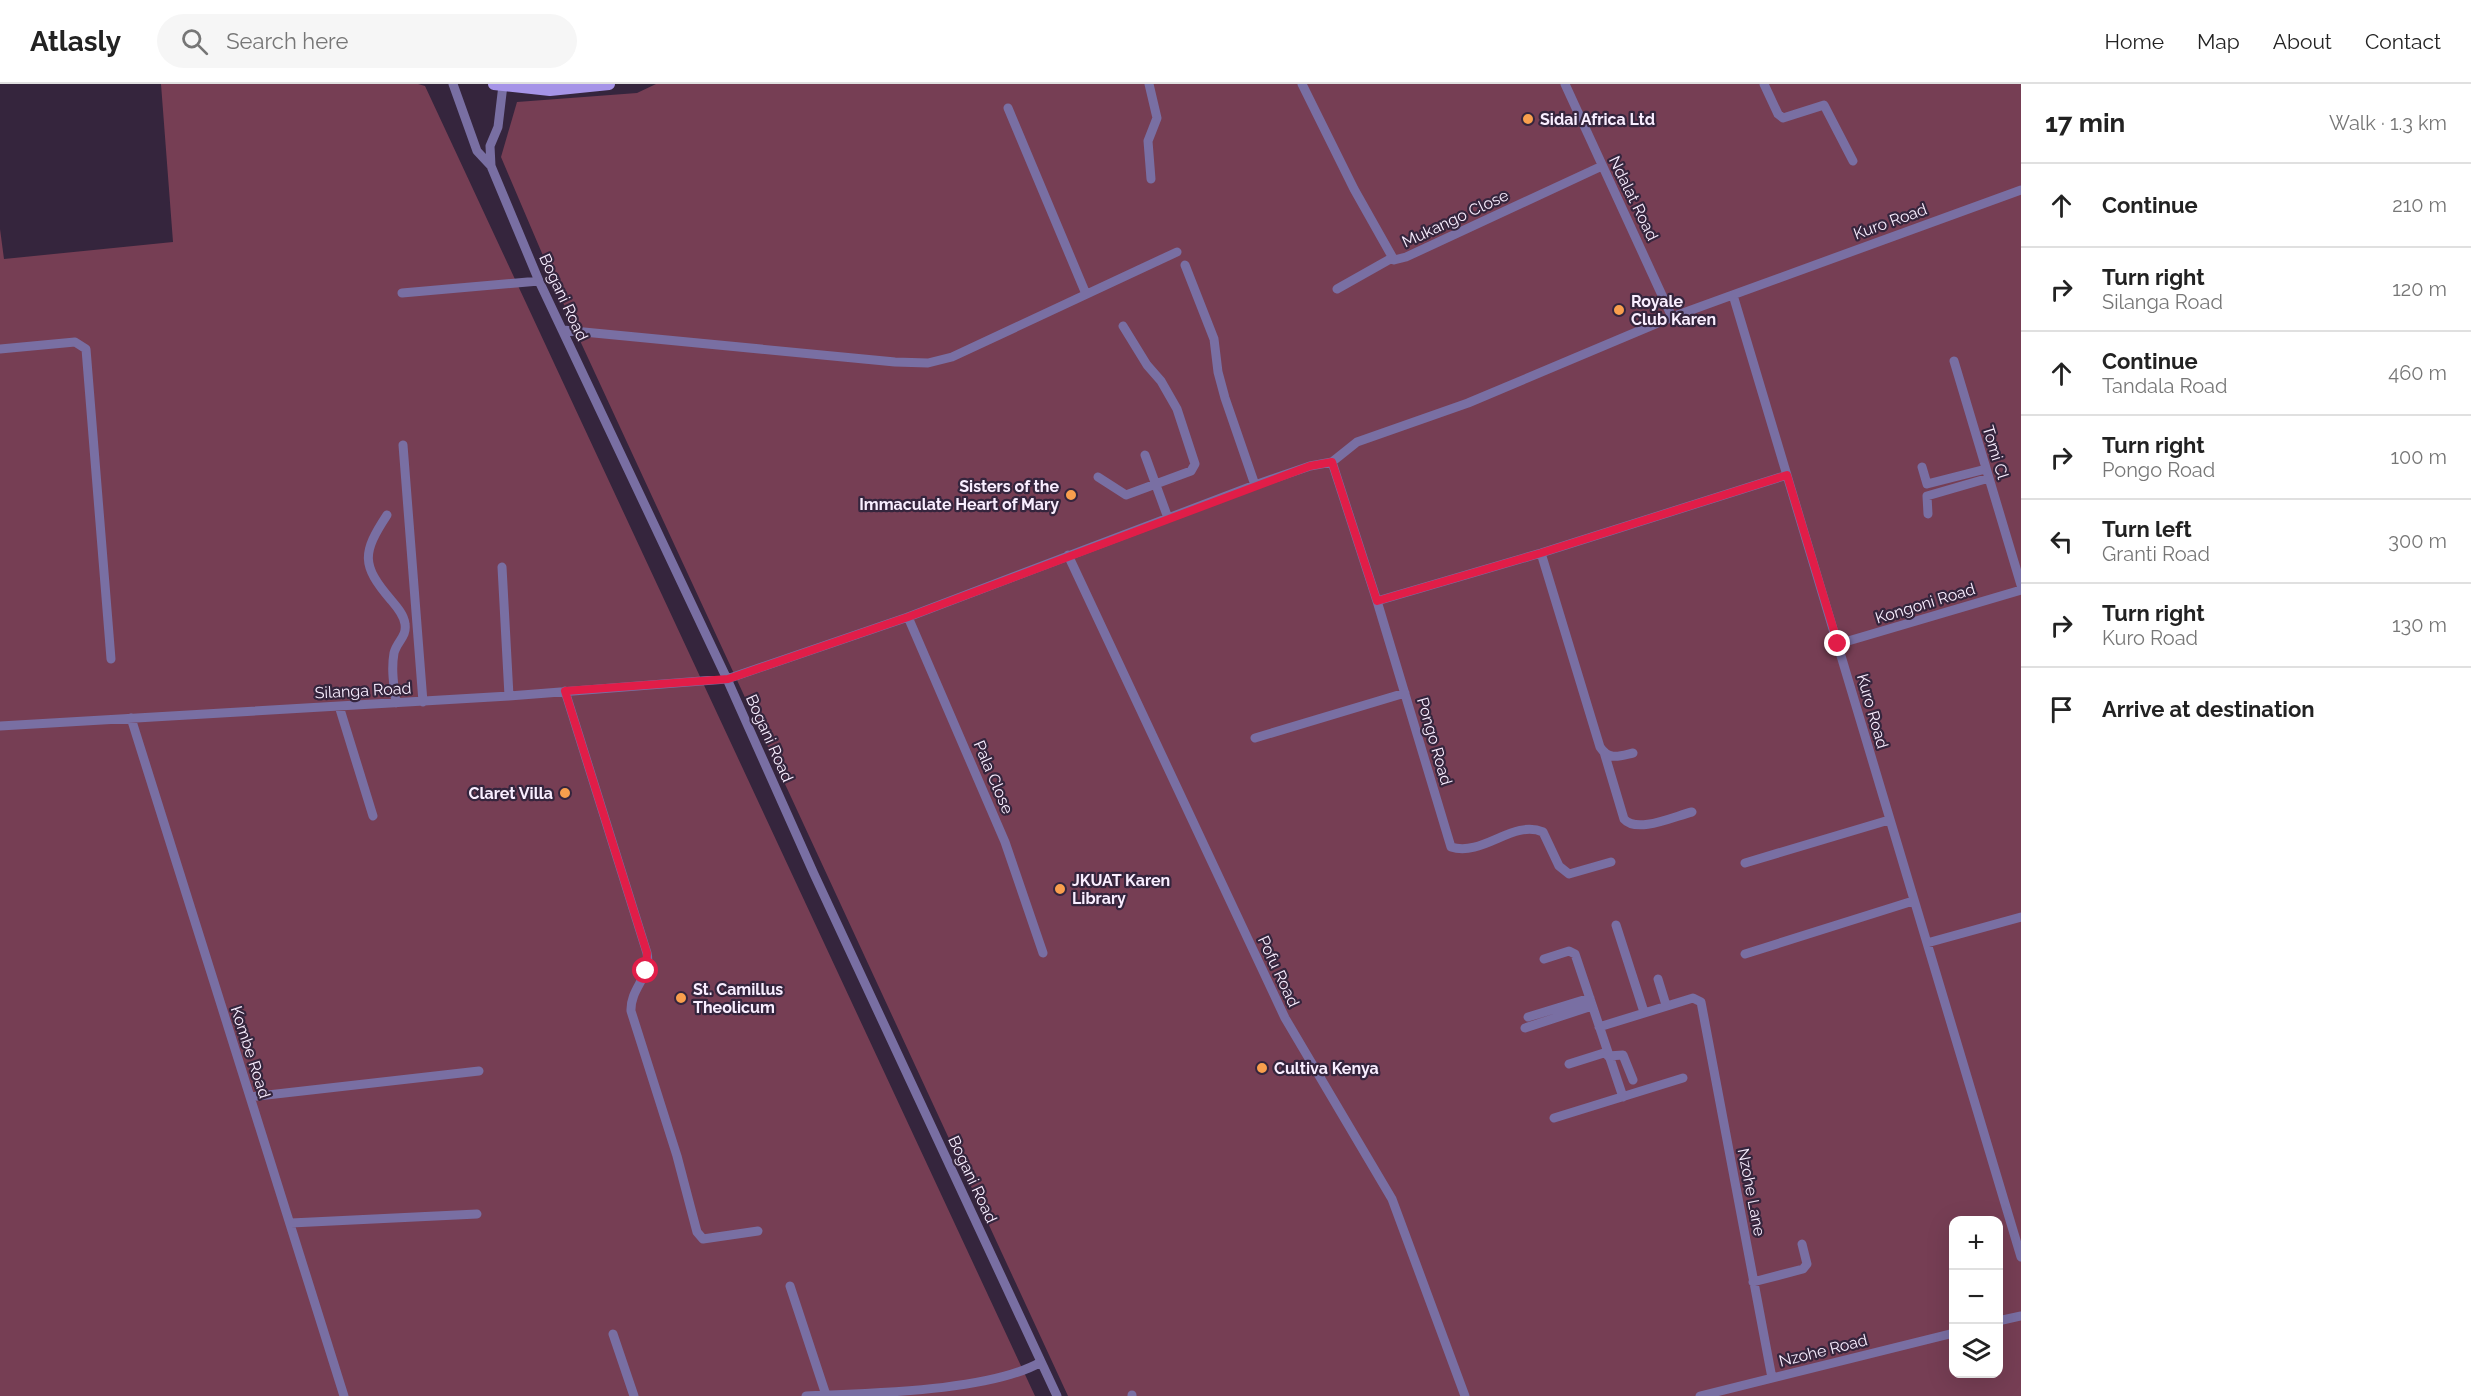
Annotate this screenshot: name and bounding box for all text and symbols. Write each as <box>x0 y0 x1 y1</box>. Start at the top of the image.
search box <box>157 14 577 68</box>
text: Atlasly <box>30 25 121 58</box>
icon: search <box>178 25 211 58</box>
text: Search here <box>226 28 348 54</box>
text: Home <box>2105 29 2164 54</box>
text: Map <box>2197 29 2240 54</box>
text: About <box>2273 29 2332 54</box>
text: Contact <box>2365 29 2441 54</box>
text: 17 min <box>2045 108 2125 138</box>
place label: Sidai Africa Ltd <box>1540 110 1655 129</box>
text: Walk · 1.3 km <box>2329 111 2447 135</box>
marker: Sidai Africa Ltd <box>1521 112 1535 126</box>
street label: Ndalat Road <box>1605 153 1662 244</box>
street label: Mukango Close <box>1399 185 1512 251</box>
icon: ahead <box>2045 189 2078 222</box>
text: Continue <box>2102 192 2198 218</box>
text: 210 m <box>2392 193 2447 217</box>
street label: Kuro Road <box>1851 199 1930 244</box>
street label: Bogani Road <box>535 251 592 344</box>
text: Turn right <box>2102 264 2205 290</box>
icon: right <box>2045 273 2078 306</box>
text: 120 m <box>2392 277 2447 301</box>
text: Silanga Road <box>2102 290 2223 314</box>
place label: Royale Club Karen <box>1631 292 1716 329</box>
marker: Royale Club Karen <box>1612 303 1626 317</box>
text: Continue <box>2102 348 2198 374</box>
icon: ahead <box>2045 357 2078 390</box>
text: 460 m <box>2388 361 2447 385</box>
text: Tandala Road <box>2102 374 2227 398</box>
street label: Tomi Cl <box>1978 423 2013 482</box>
text: Turn right <box>2102 432 2205 458</box>
icon: right <box>2045 441 2078 474</box>
text: 100 m <box>2390 445 2447 469</box>
text: Pongo Road <box>2102 458 2215 482</box>
place label: Sisters of the Immaculate Heart of Mary <box>859 477 1059 514</box>
marker: Sisters of the Immaculate Heart of Mary <box>1064 488 1078 502</box>
text: Turn left <box>2102 516 2192 542</box>
icon: left <box>2045 525 2078 558</box>
text: 300 m <box>2388 529 2447 553</box>
text: Granti Road <box>2102 542 2210 566</box>
street label: Kongoni Road <box>1873 579 1977 628</box>
text: Turn right <box>2102 600 2205 626</box>
icon: right <box>2045 609 2078 642</box>
text: 130 m <box>2392 613 2447 637</box>
text: Kuro Road <box>2102 626 2198 650</box>
route end <box>1824 630 1850 656</box>
street label: Kuro Road <box>1853 672 1892 751</box>
street label: Silanga Road <box>314 678 412 703</box>
street label: Bogani Road <box>742 691 797 785</box>
icon: arrive <box>2045 693 2078 726</box>
street label: Pongo Road <box>1413 695 1456 787</box>
text: Arrive at destination <box>2102 696 2315 722</box>
street label: Pala Close <box>970 738 1017 817</box>
place label: Claret Villa <box>469 784 553 803</box>
marker: Claret Villa <box>558 786 572 800</box>
place label: JKUAT Karen Library <box>1072 871 1170 908</box>
marker: JKUAT Karen Library <box>1053 882 1067 896</box>
street label: Pofu Road <box>1254 933 1303 1010</box>
route start <box>632 957 658 983</box>
place label: St. Camillus Theolicum <box>693 980 783 1017</box>
marker: St. Camillus Theolicum <box>674 991 688 1005</box>
street label: Kombe Road <box>227 1004 274 1101</box>
place label: Cultiva Kenya <box>1274 1059 1379 1078</box>
marker: Cultiva Kenya <box>1255 1061 1269 1075</box>
street label: Bogani Road <box>944 1133 1001 1226</box>
street label: Nzohe Lane <box>1734 1147 1769 1238</box>
map controls <box>1949 1216 2003 1378</box>
button: + <box>1949 1216 2003 1270</box>
button: − <box>1949 1270 2003 1324</box>
button: layers <box>1949 1324 2003 1378</box>
street label: Nzohe Road <box>1777 1330 1869 1371</box>

